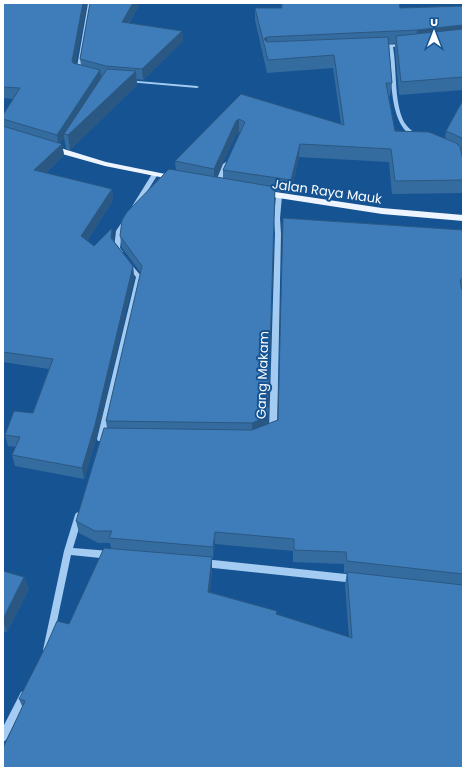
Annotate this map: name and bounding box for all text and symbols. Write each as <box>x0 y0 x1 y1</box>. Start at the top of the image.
north arrow <box>414 12 454 52</box>
text: U <box>430 14 438 30</box>
street label: Jalan Raya Mauk <box>271 174 383 209</box>
street label: Gang Makam <box>251 331 274 419</box>

